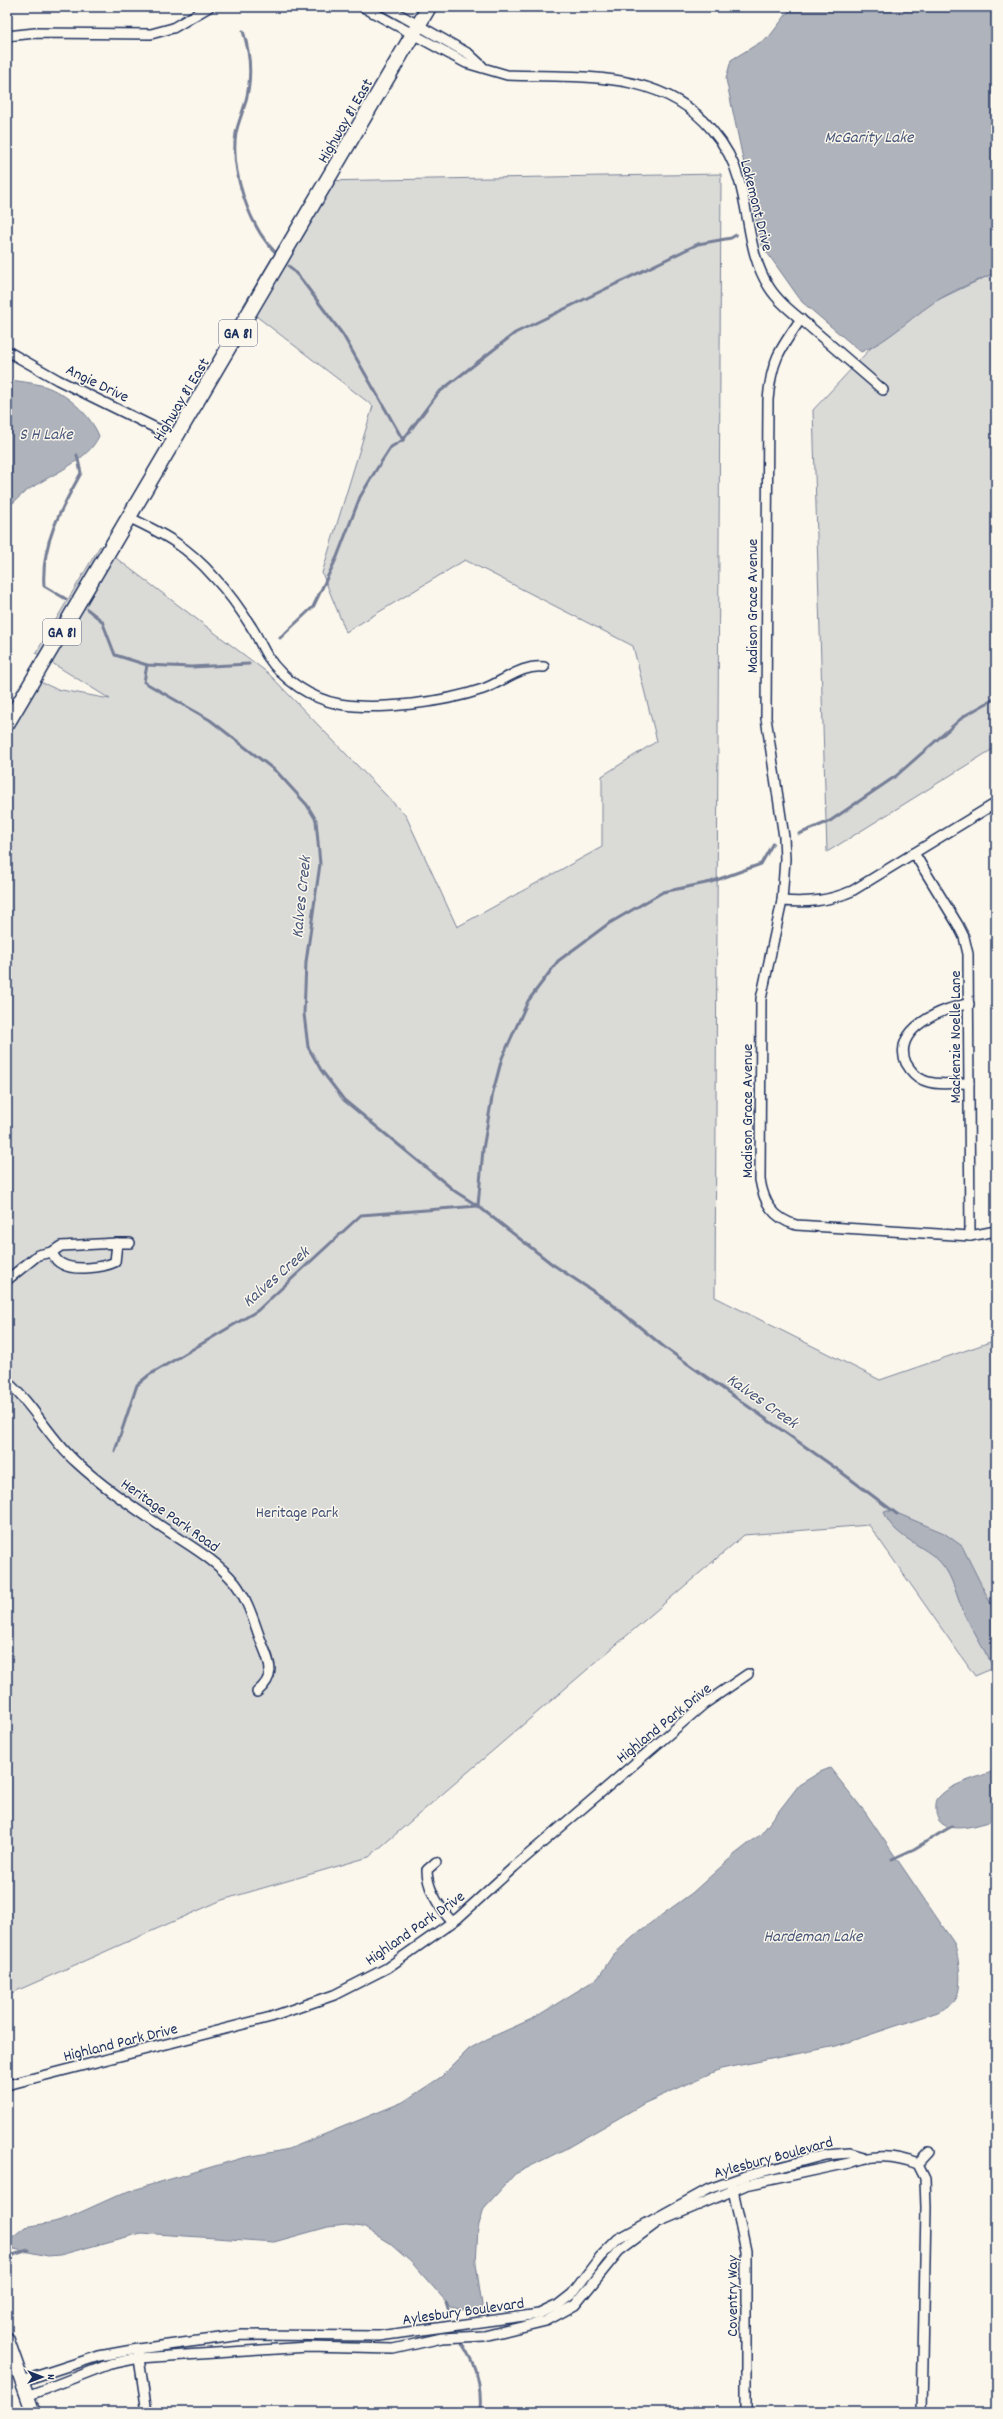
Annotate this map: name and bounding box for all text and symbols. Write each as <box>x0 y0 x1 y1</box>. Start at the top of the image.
street label: Highway 81 East <box>313 75 380 168</box>
water label: McGarity Lake <box>824 127 915 151</box>
street label: Lakemont Drive <box>733 157 778 254</box>
road number: GA 81 <box>219 320 257 346</box>
street label: Highway 81 East <box>148 354 216 447</box>
street label: Angie Drive <box>61 359 132 409</box>
water label: S H Lake <box>19 424 74 448</box>
street label: Madison Grace Avenue <box>742 539 765 673</box>
road number: GA 81 <box>43 619 81 645</box>
water label: Kalves Creek <box>287 853 319 939</box>
street label: Mackenzie Noelle Lane <box>945 971 968 1103</box>
street label: Madison Grace Avenue <box>737 1044 760 1178</box>
water label: Kalves Creek <box>238 1241 317 1314</box>
water label: Kalves Creek <box>721 1369 803 1437</box>
street label: Heritage Park Road <box>115 1473 224 1559</box>
park label: Heritage Park <box>256 1502 338 1525</box>
street label: Highland Park Drive <box>612 1678 717 1770</box>
street label: Highland Park Drive <box>361 1886 470 1972</box>
water label: Hardeman Lake <box>763 1926 864 1950</box>
street label: Highland Park Drive <box>61 2018 180 2069</box>
street label: Aylesbury Boulevard <box>711 2131 836 2185</box>
street label: Coventry Way <box>722 2255 745 2337</box>
street label: Aylesbury Boulevard <box>401 2293 526 2332</box>
north arrow <box>22 2357 62 2397</box>
text: N <box>42 2374 58 2380</box>

